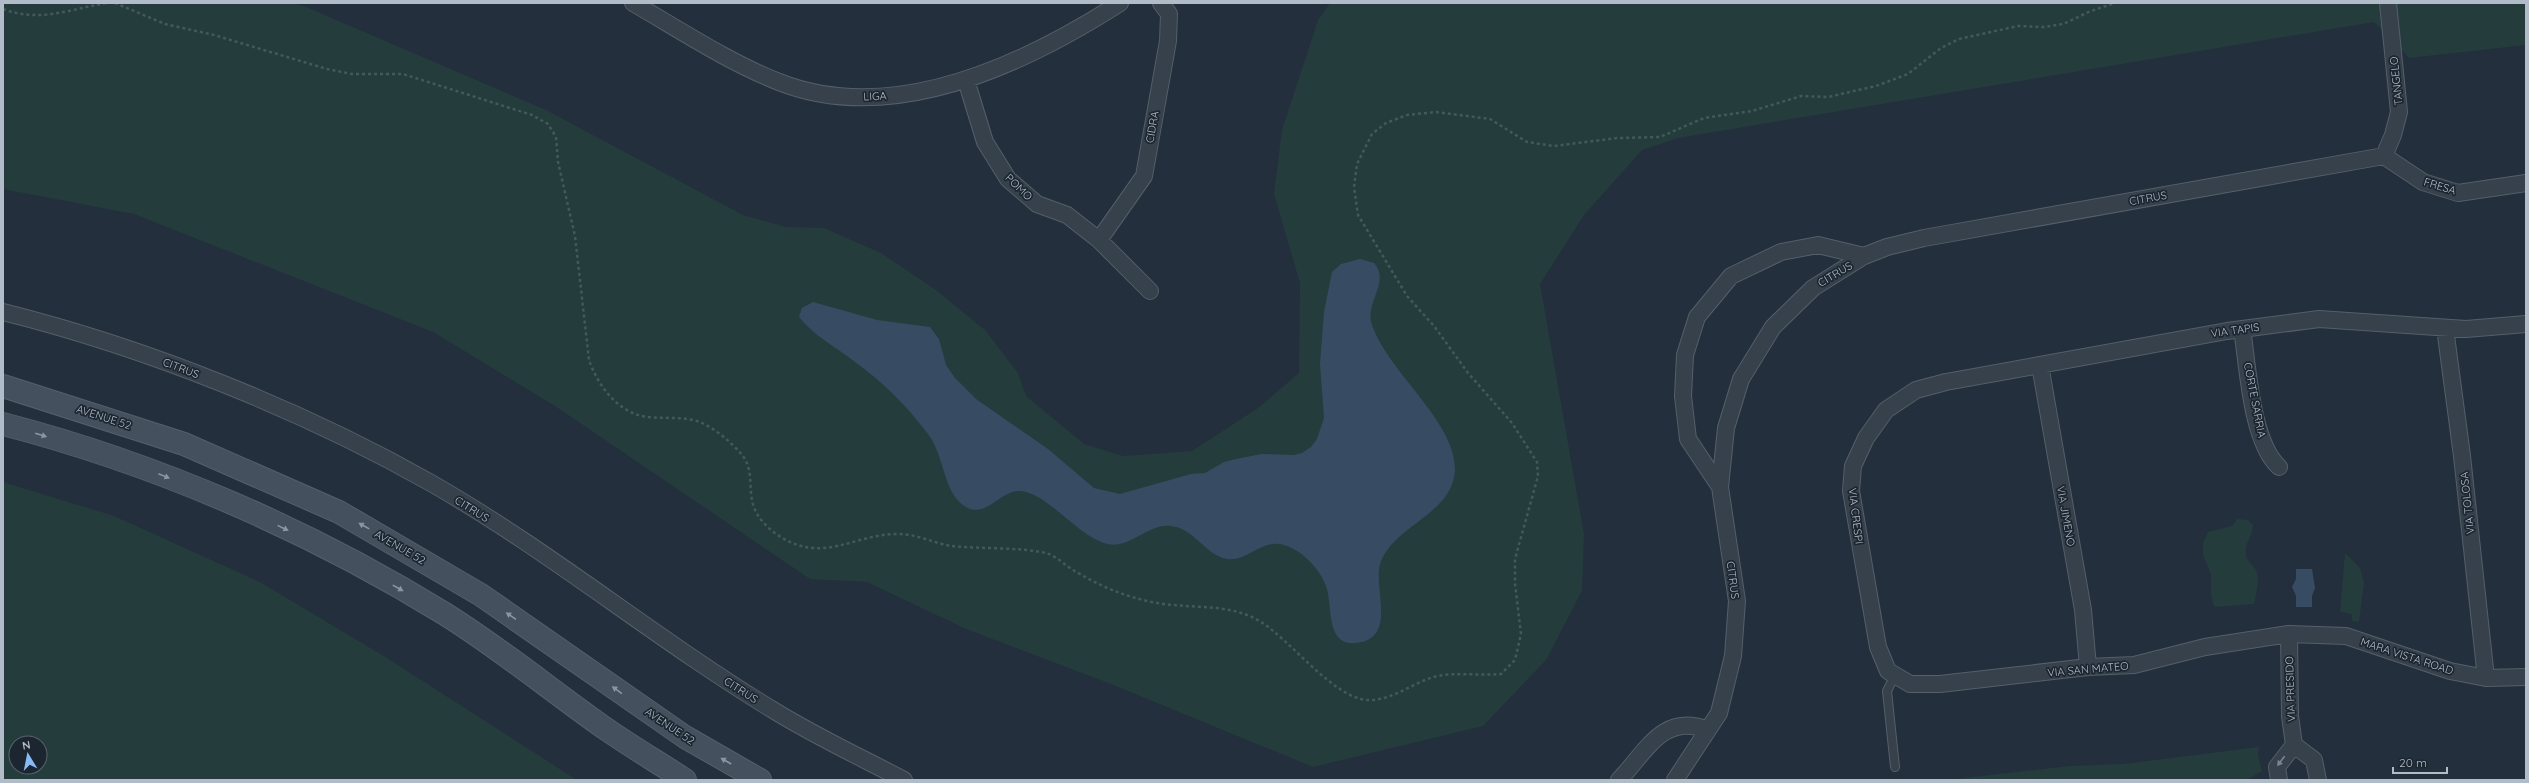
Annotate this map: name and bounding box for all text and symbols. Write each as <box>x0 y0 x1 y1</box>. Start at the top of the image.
street label: TANGELO <box>2386 56 2406 106</box>
street label: LIGA <box>863 88 887 104</box>
street label: CIDRA <box>1142 110 1162 144</box>
street label: POMO <box>1002 171 1036 203</box>
street label: FRESA <box>2422 174 2458 198</box>
street label: CITRUS <box>2128 188 2168 208</box>
street label: CITRUS <box>1815 258 1855 290</box>
street label: VIA TAPIS <box>2210 320 2260 340</box>
street label: CITRUS <box>161 355 201 381</box>
street label: CORTE SARRIA <box>2241 361 2269 439</box>
street label: AVENUE 52 <box>75 402 133 432</box>
one-way arrow <box>35 432 47 438</box>
street label: VIA TOLOSA <box>2457 471 2477 535</box>
one-way arrow <box>158 474 170 480</box>
street label: VIA JIMENO <box>2054 485 2078 547</box>
street label: VIA CRESPI <box>1846 487 1866 545</box>
street label: CITRUS <box>452 493 492 525</box>
one-way arrow <box>358 523 370 530</box>
one-way arrow <box>277 525 289 531</box>
street label: AVENUE 52 <box>372 527 428 567</box>
street label: CITRUS <box>1723 560 1743 600</box>
one-way arrow <box>392 584 404 591</box>
one-way arrow <box>505 612 517 619</box>
street label: MARA VISTA ROAD <box>2359 634 2455 678</box>
street label: VIA PRESIDO <box>2282 656 2298 722</box>
street label: VIA SAN MATEO <box>2047 658 2129 680</box>
street label: CITRUS <box>721 674 761 706</box>
one-way arrow <box>612 686 623 694</box>
street label: AVENUE 52 <box>643 704 697 748</box>
north arrow <box>8 735 48 775</box>
text: N <box>21 738 31 753</box>
scale bar <box>2393 749 2447 775</box>
text: 20 m <box>2399 755 2427 770</box>
one-way arrow <box>2277 756 2285 767</box>
one-way arrow <box>720 758 732 764</box>

